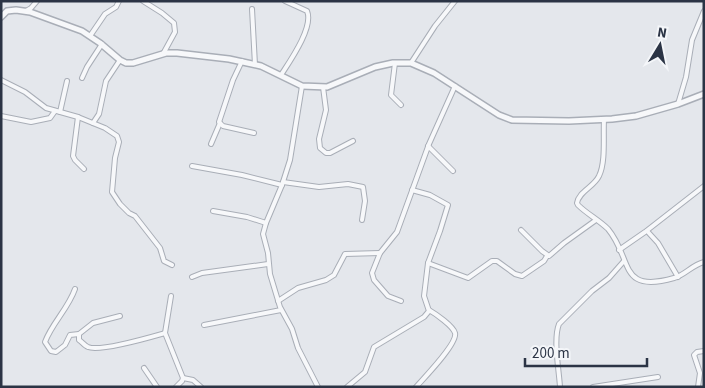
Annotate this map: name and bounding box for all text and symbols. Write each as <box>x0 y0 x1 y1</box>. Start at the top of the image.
north arrow <box>635 20 685 70</box>
text: N <box>656 23 668 44</box>
scale bar <box>525 336 648 368</box>
text: 200 m <box>532 343 570 364</box>

